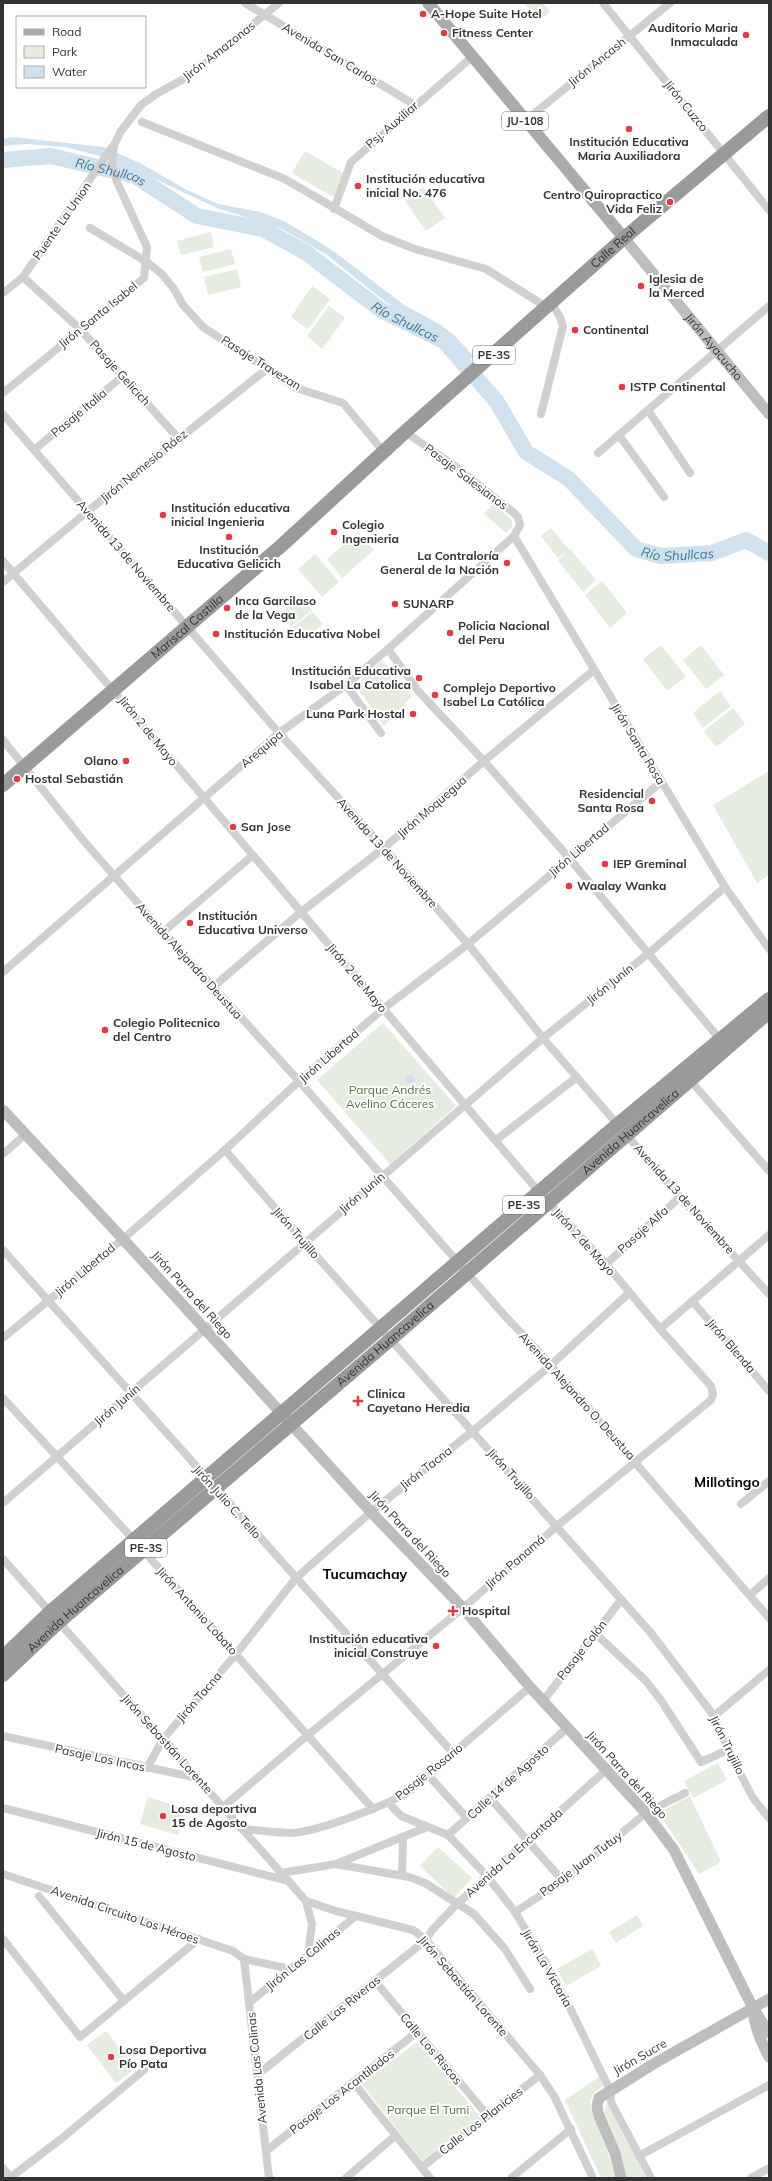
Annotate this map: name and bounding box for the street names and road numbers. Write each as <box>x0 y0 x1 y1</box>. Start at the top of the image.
street label: Jirón Amazonas <box>179 18 258 84</box>
street label: Avenida San Carlos <box>280 19 381 88</box>
street label: Jirón Ancash <box>565 34 629 89</box>
street label: Jirón Cuzco <box>661 77 712 135</box>
street label: Psj. Auxiliar <box>362 97 421 151</box>
road number: JU-108 <box>502 112 548 130</box>
street label: Puente La Union <box>29 179 94 262</box>
street label: Calle Real <box>587 223 639 271</box>
street label: Jirón Santa Isabel <box>55 278 140 351</box>
street label: Jirón Ayacucho <box>682 310 746 383</box>
street label: Pasaje Travezan <box>219 332 304 393</box>
street label: Pasaje Gelicich <box>87 337 154 409</box>
road number: PE-3S <box>473 346 515 364</box>
street label: Pasaje Italia <box>48 385 109 440</box>
street label: Jirón Nemesio Ráez <box>97 426 190 505</box>
street label: Pasaje Salesianos <box>422 440 511 513</box>
street label: Avenida 13 de Noviembre <box>74 497 179 615</box>
street label: Mariscal Castilla <box>148 591 226 662</box>
street label: Jirón 2 de Mayo <box>116 693 181 769</box>
street label: Jirón Santa Rosa <box>608 700 669 787</box>
street label: Arequipa <box>237 726 286 771</box>
street label: Jirón Moquegua <box>394 772 470 841</box>
street label: Avenida 13 de Noviembre <box>334 794 441 911</box>
street label: Jirón Libertad <box>545 820 612 879</box>
street label: Avenida Alejandro Deustua <box>133 899 246 1022</box>
street label: Jirón 2 de Mayo <box>324 940 391 1015</box>
street label: Jirón Junín <box>583 960 636 1007</box>
street label: Jirón Libertad <box>296 1026 362 1086</box>
street label: Avenida Huancavelica <box>578 1085 682 1178</box>
street label: Avenida 13 de Noviembre <box>631 1140 738 1257</box>
street label: Jirón Junín <box>336 1169 388 1217</box>
road number: PE-3S <box>503 1196 545 1214</box>
street label: Pasaje Alfa <box>614 1203 671 1256</box>
street label: Jirón Trujillo <box>270 1204 323 1262</box>
street label: Jirón 2 de Mayo <box>550 1205 619 1279</box>
street label: Jirón Libertad <box>51 1240 118 1299</box>
street label: Jirón Parra del Riego <box>149 1248 236 1342</box>
street label: Avenida Huancavelica <box>333 1297 437 1389</box>
street label: Jirón Blenda <box>704 1315 759 1376</box>
street label: Avenida Alejandro O. Deustua <box>516 1329 639 1463</box>
street label: Jirón Junín <box>91 1381 143 1429</box>
street label: Jirón Tacna <box>397 1443 455 1493</box>
street label: Jirón Trujillo <box>484 1445 538 1503</box>
street label: Jirón Julio C. Tello <box>190 1462 265 1542</box>
street label: Jirón Parra del Riego <box>366 1487 455 1580</box>
street label: Jirón Panamá <box>482 1531 548 1592</box>
road number: PE-3S <box>125 1539 167 1557</box>
street label: Avenida Huancavelica <box>24 1562 127 1655</box>
street label: Jirón Antonio Lobato <box>154 1563 241 1658</box>
street label: Pasaje Colón <box>554 1617 610 1683</box>
street label: Jirón Tacna <box>173 1668 225 1725</box>
street label: Jirón Sebastián Lorente <box>119 1691 216 1796</box>
street label: Jirón Trujillo <box>707 1713 748 1777</box>
street label: Jirón Parra del Riego <box>584 1728 671 1822</box>
street label: Pasaje Rosario <box>392 1740 466 1803</box>
street label: Pasaje Los Incas <box>54 1741 147 1774</box>
street label: Calle 14 de Agosto <box>464 1741 552 1822</box>
street label: Avenida La Encantada <box>462 1805 565 1900</box>
street label: Jirón 15 de Agosto <box>95 1825 198 1864</box>
street label: Pasaje Juan Tutuy <box>536 1827 625 1900</box>
street label: Avenida Circuito Los Héroes <box>49 1882 201 1947</box>
street label: Jirón Las Colinas <box>262 1924 343 1993</box>
street label: Jirón La Victoria <box>519 1926 576 2009</box>
street label: Jirón Sebastián Lorente <box>416 1932 511 2039</box>
street label: Calle Las Riveras <box>300 1972 383 2043</box>
street label: Calle Los Riscos <box>397 2010 466 2088</box>
street label: Avenida Las Colinas <box>243 2011 270 2125</box>
street label: Jirón Sucre <box>610 2035 669 2078</box>
street label: Pasaje Los Acantilados <box>286 2046 397 2137</box>
street label: Calle Los Planicies <box>436 2083 526 2158</box>

